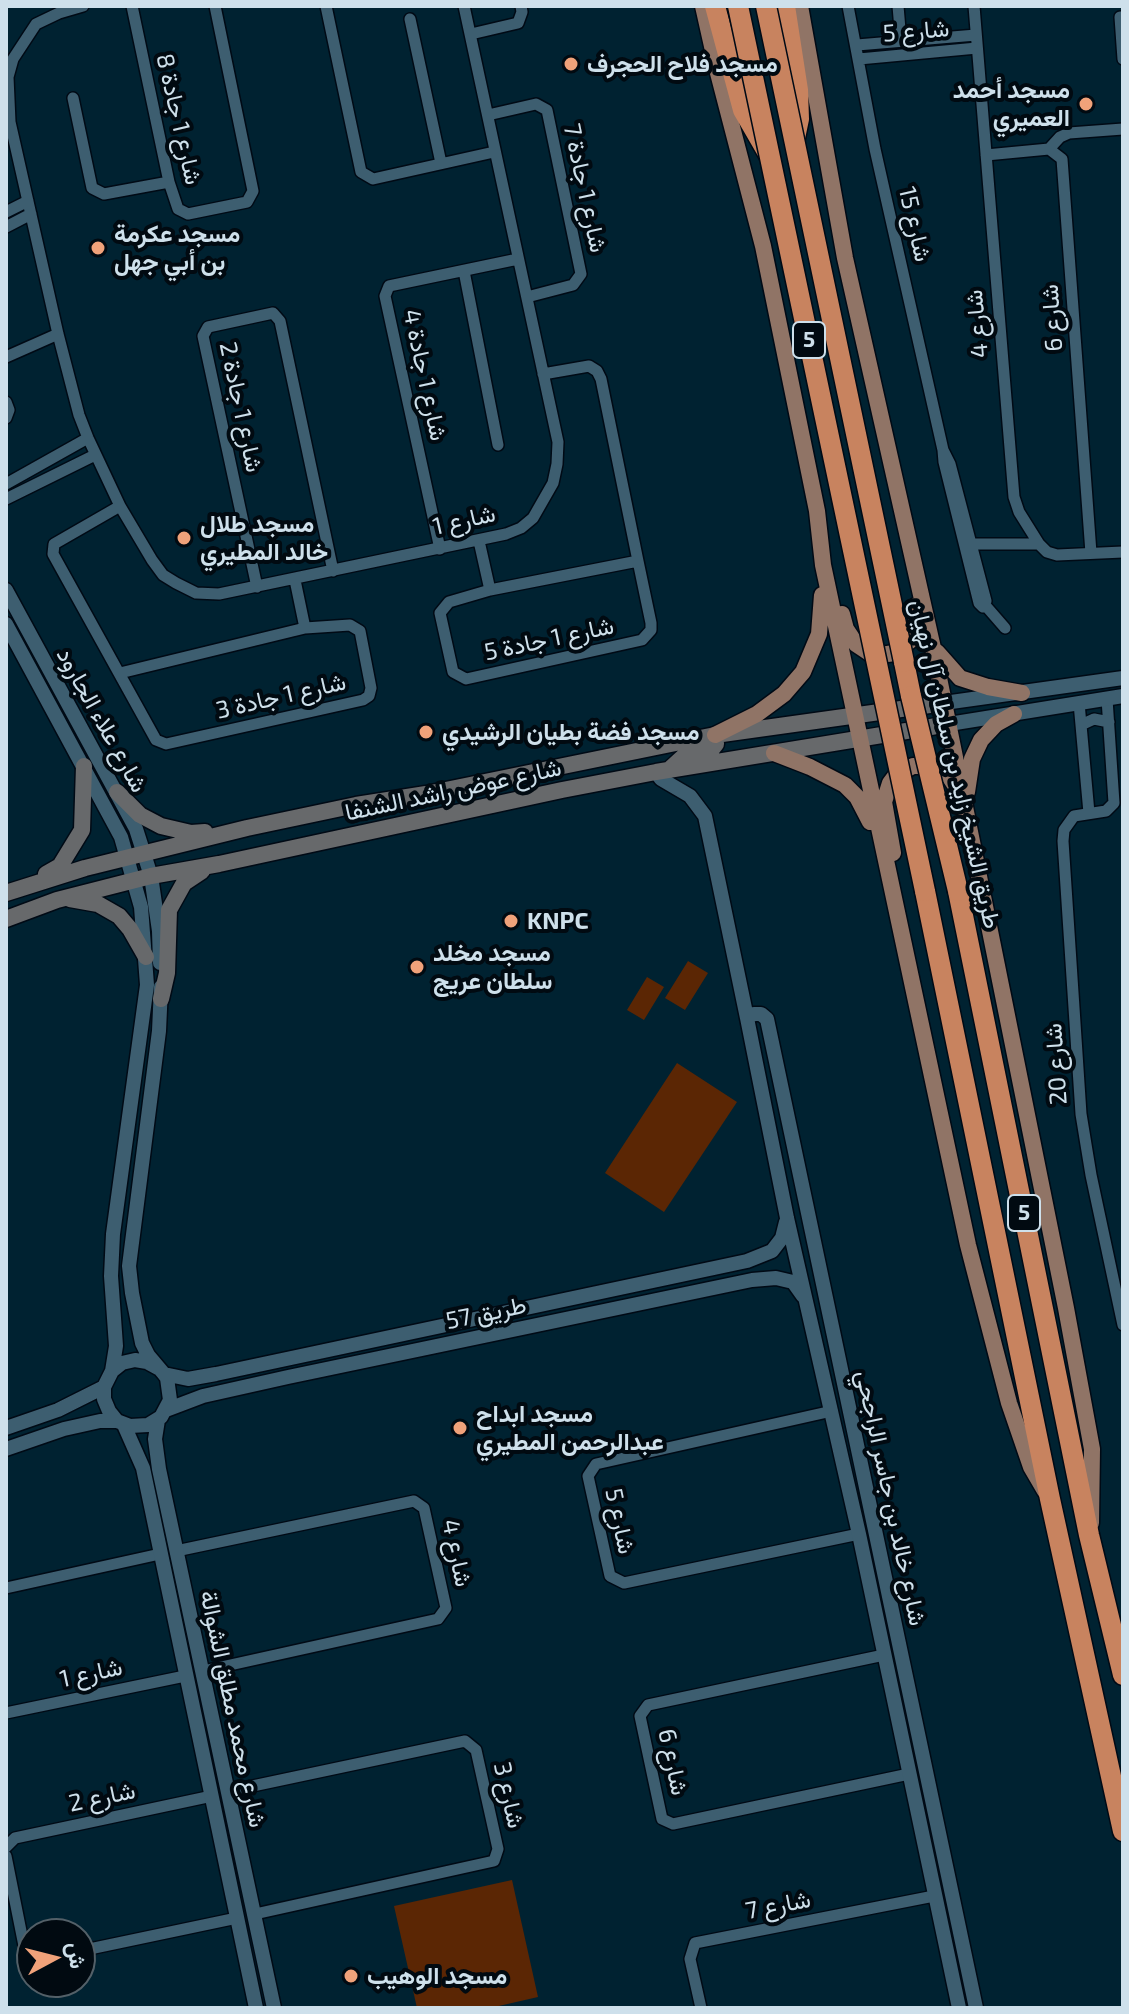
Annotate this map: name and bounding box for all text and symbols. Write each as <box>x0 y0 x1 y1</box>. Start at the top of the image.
street label: شارع 5 <box>882 14 950 48</box>
place label: مسجد فلاح الحجرف <box>587 50 778 78</box>
street label: شارع 1 جادة 8 <box>150 51 208 187</box>
marker: مسجد فلاح الحجرف <box>562 55 580 73</box>
place label: مسجد أحمد العميري <box>953 76 1070 132</box>
marker: مسجد أحمد العميري <box>1077 95 1095 113</box>
street label: شارع 1 جادة 7 <box>557 121 613 255</box>
street label: شارع 15 <box>892 184 938 264</box>
place label: مسجد عكرمة بن أبي جهل <box>114 220 240 276</box>
marker: مسجد عكرمة بن أبي جهل <box>89 239 107 257</box>
street label: شارع 6 <box>1035 283 1069 353</box>
street label: شارع 4 <box>960 289 994 359</box>
street label: شارع 1 جادة 4 <box>397 307 453 443</box>
road number: 5 <box>793 322 825 358</box>
street label: شارع 1 جادة 2 <box>213 339 269 475</box>
street label: شارع 1 <box>430 499 498 541</box>
place label: مسجد طلال خالد المطيري <box>200 510 328 566</box>
marker: مسجد طلال خالد المطيري <box>175 529 193 547</box>
street label: طريق الشيخ زايد بن سلطان آل نهيان <box>903 597 1007 931</box>
street label: شارع 1 جادة 5 <box>482 611 616 667</box>
street label: شارع علاء الجارود <box>50 643 154 797</box>
street label: شارع 1 جادة 3 <box>213 667 349 725</box>
place label: مسجد فضة بطيان الرشيدي <box>442 718 700 746</box>
marker: مسجد فضة بطيان الرشيدي <box>417 723 435 741</box>
street label: شارع عوض راشد الشنفا <box>342 753 564 827</box>
place label: KNPC <box>527 907 588 935</box>
marker: KNPC <box>502 912 520 930</box>
place label: مسجد مخلد سلطان عريج <box>433 939 553 995</box>
marker: مسجد مخلد سلطان عريج <box>408 958 426 976</box>
street label: شارع 20 <box>1039 1022 1073 1106</box>
road number: 5 <box>1008 1195 1040 1231</box>
street label: طريق 57 <box>443 1290 529 1336</box>
street label: شارع خالد بن جاسر الراجحي <box>850 1368 932 1628</box>
place label: مسجد ابداح عبدالرحمن المطيري <box>476 1400 664 1456</box>
marker: مسجد ابداح عبدالرحمن المطيري <box>451 1419 469 1437</box>
street label: شارع 5 <box>599 1485 641 1557</box>
street label: شارع 4 <box>436 1517 478 1589</box>
street label: شارع محمد مطلق الشوالة <box>194 1588 272 1830</box>
street label: شارع 1 <box>57 1652 125 1694</box>
street label: شارع 6 <box>652 1726 694 1798</box>
street label: شارع 3 <box>487 1759 531 1831</box>
street label: شارع 2 <box>66 1776 138 1818</box>
street label: شارع 7 <box>743 1885 813 1925</box>
north arrow <box>16 1918 96 1998</box>
text: ش <box>63 1941 92 1970</box>
place label: مسجد الوهيب <box>367 1962 507 1990</box>
marker: مسجد الوهيب <box>342 1967 360 1985</box>

